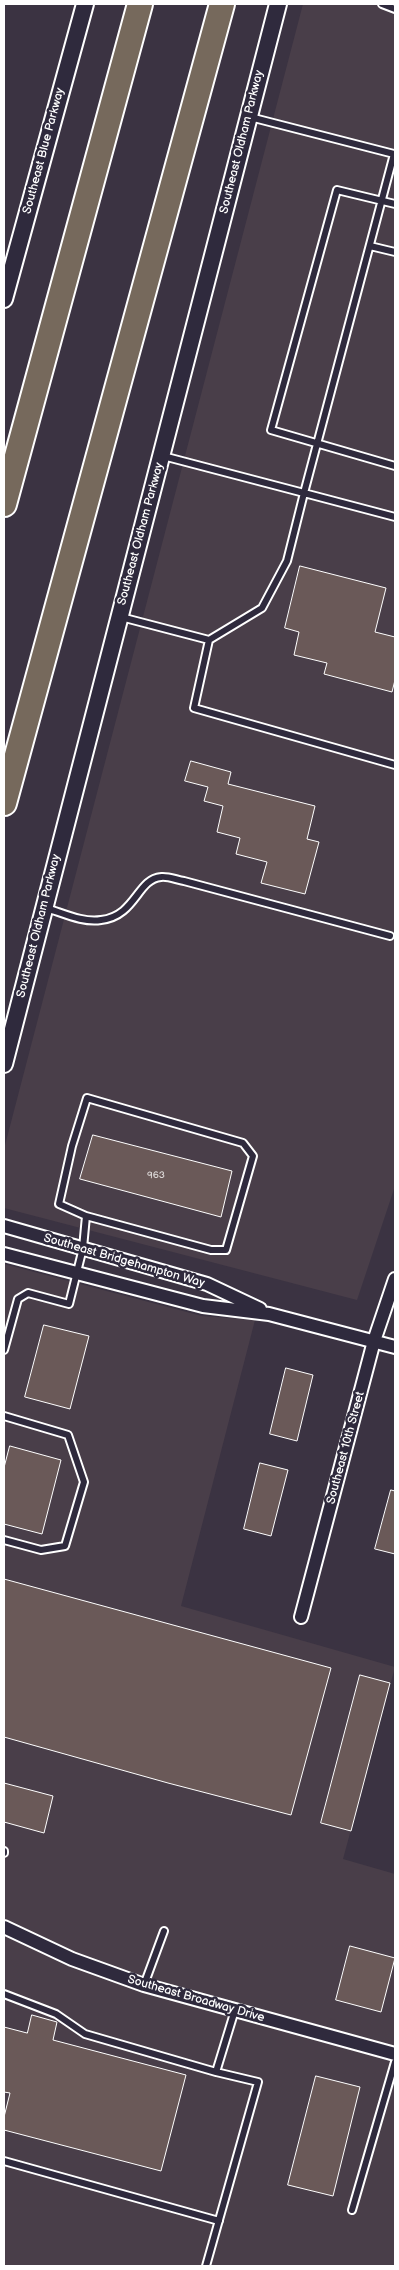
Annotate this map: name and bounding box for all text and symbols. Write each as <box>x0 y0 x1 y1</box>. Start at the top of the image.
street label: Southeast Oldham Parkway <box>217 69 267 215</box>
street label: Southeast Blue Parkway <box>20 86 68 216</box>
street label: Southeast Oldham Parkway <box>115 461 167 607</box>
street label: Southeast Oldham Parkway <box>14 853 64 999</box>
house number: 963 <box>147 1169 165 1181</box>
street label: Southeast Bridgehampton Way <box>42 1231 206 1291</box>
street label: Southeast 10th Street <box>324 1390 368 1506</box>
street label: Southeast Broadway Drive <box>126 1973 266 2025</box>

